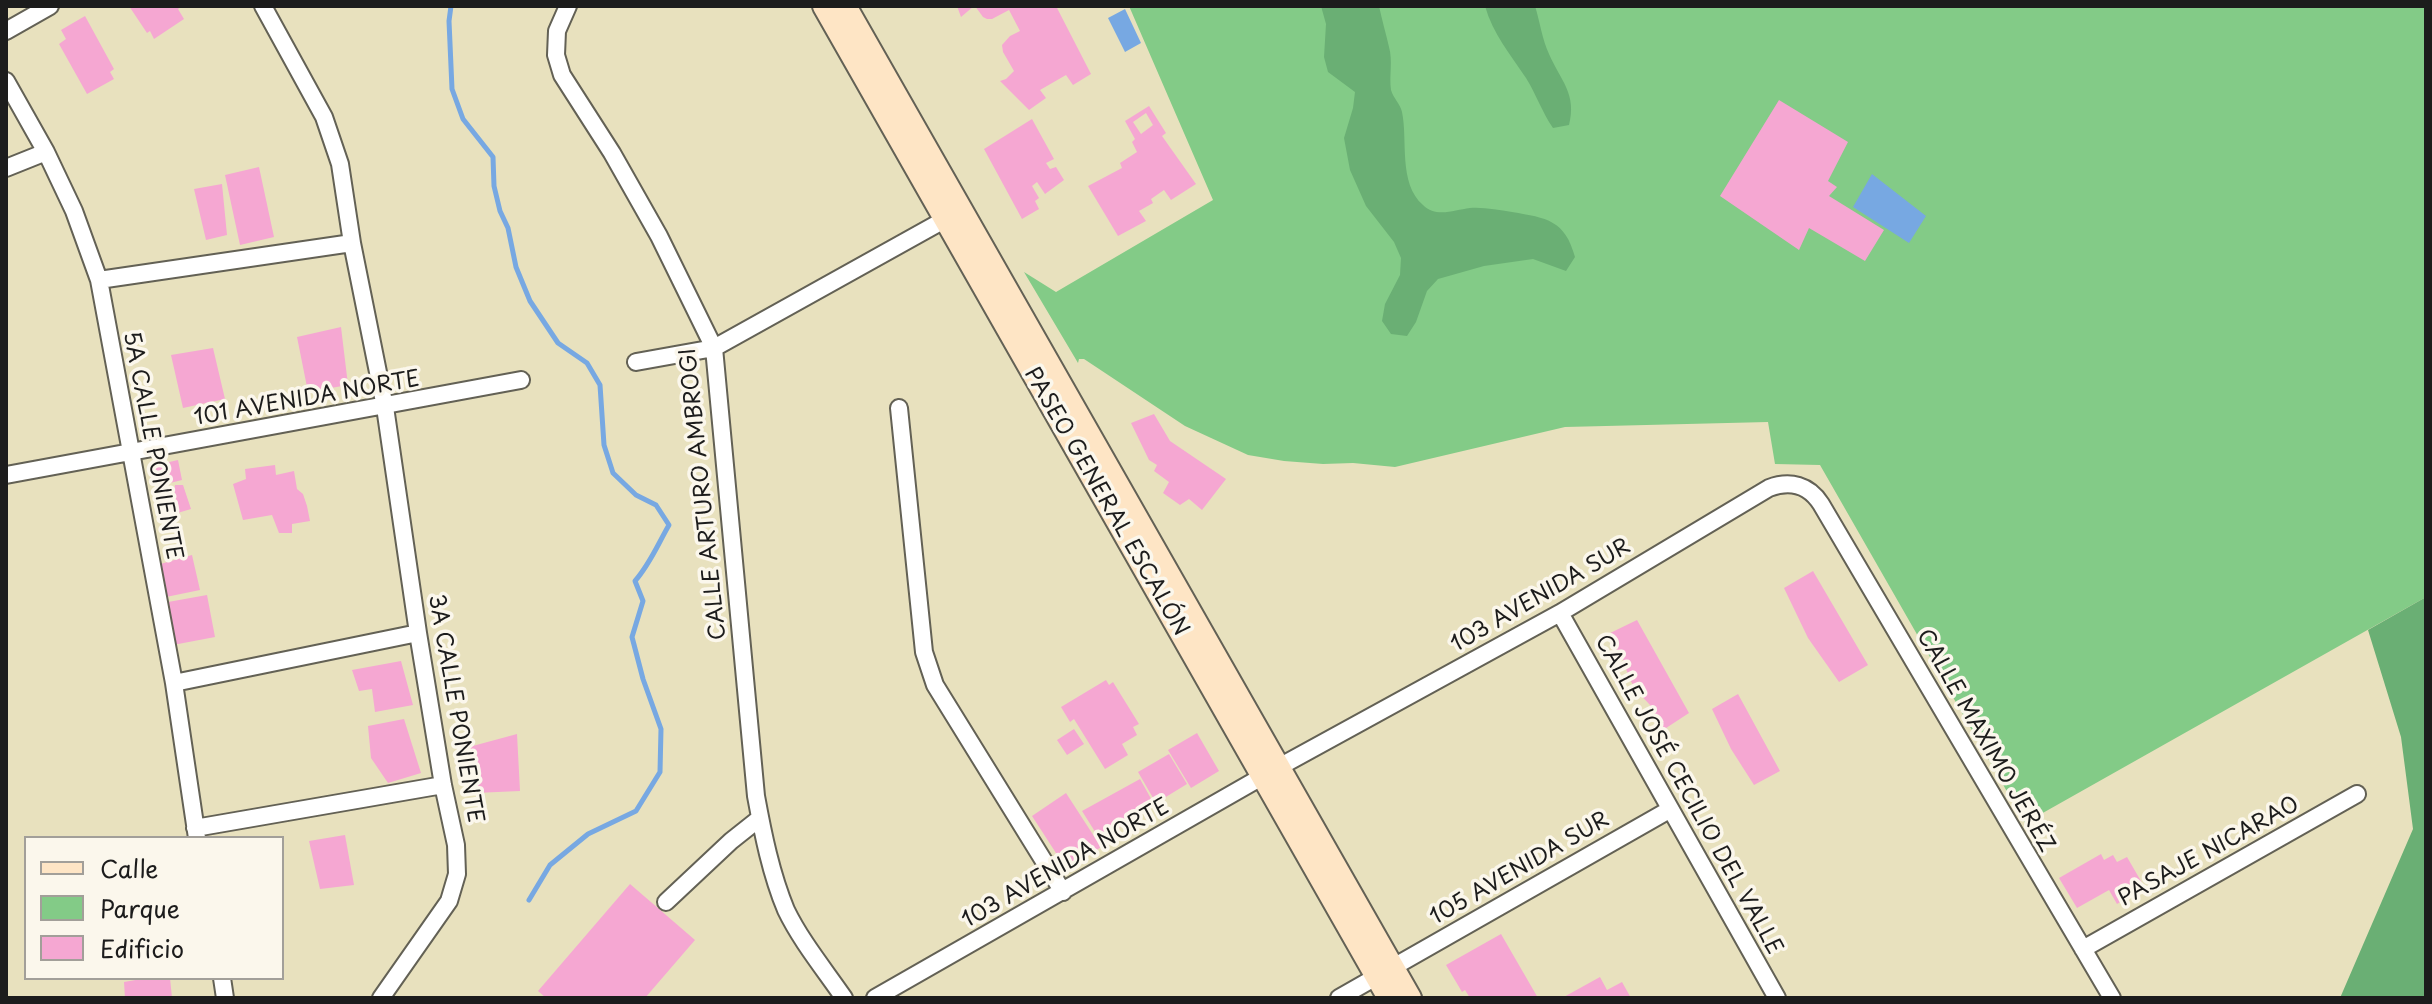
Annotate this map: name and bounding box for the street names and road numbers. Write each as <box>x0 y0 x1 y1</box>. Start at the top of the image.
street label: 5A CALLE PONIENTE <box>117 329 187 563</box>
street label: CALLE ARTURO AMBROGI <box>676 347 732 641</box>
street label: PASEO GENERAL ESCALÓN <box>1018 363 1194 641</box>
street label: 101 AVENIDA NORTE <box>192 366 422 432</box>
street label: 103 AVENIDA SUR <box>1446 534 1636 658</box>
street label: 3A CALLE PONIENTE <box>422 593 488 825</box>
street label: CALLE MAXIMO JERÉZ <box>1910 625 2060 857</box>
street label: CALLE JOSÉ CECILIO DEL VALLE <box>1589 630 1787 960</box>
street label: PASAJE NICARAO <box>2114 791 2304 913</box>
street label: 103 AVENIDA NORTE <box>957 794 1175 934</box>
street label: 105 AVENIDA SUR <box>1426 807 1614 931</box>

